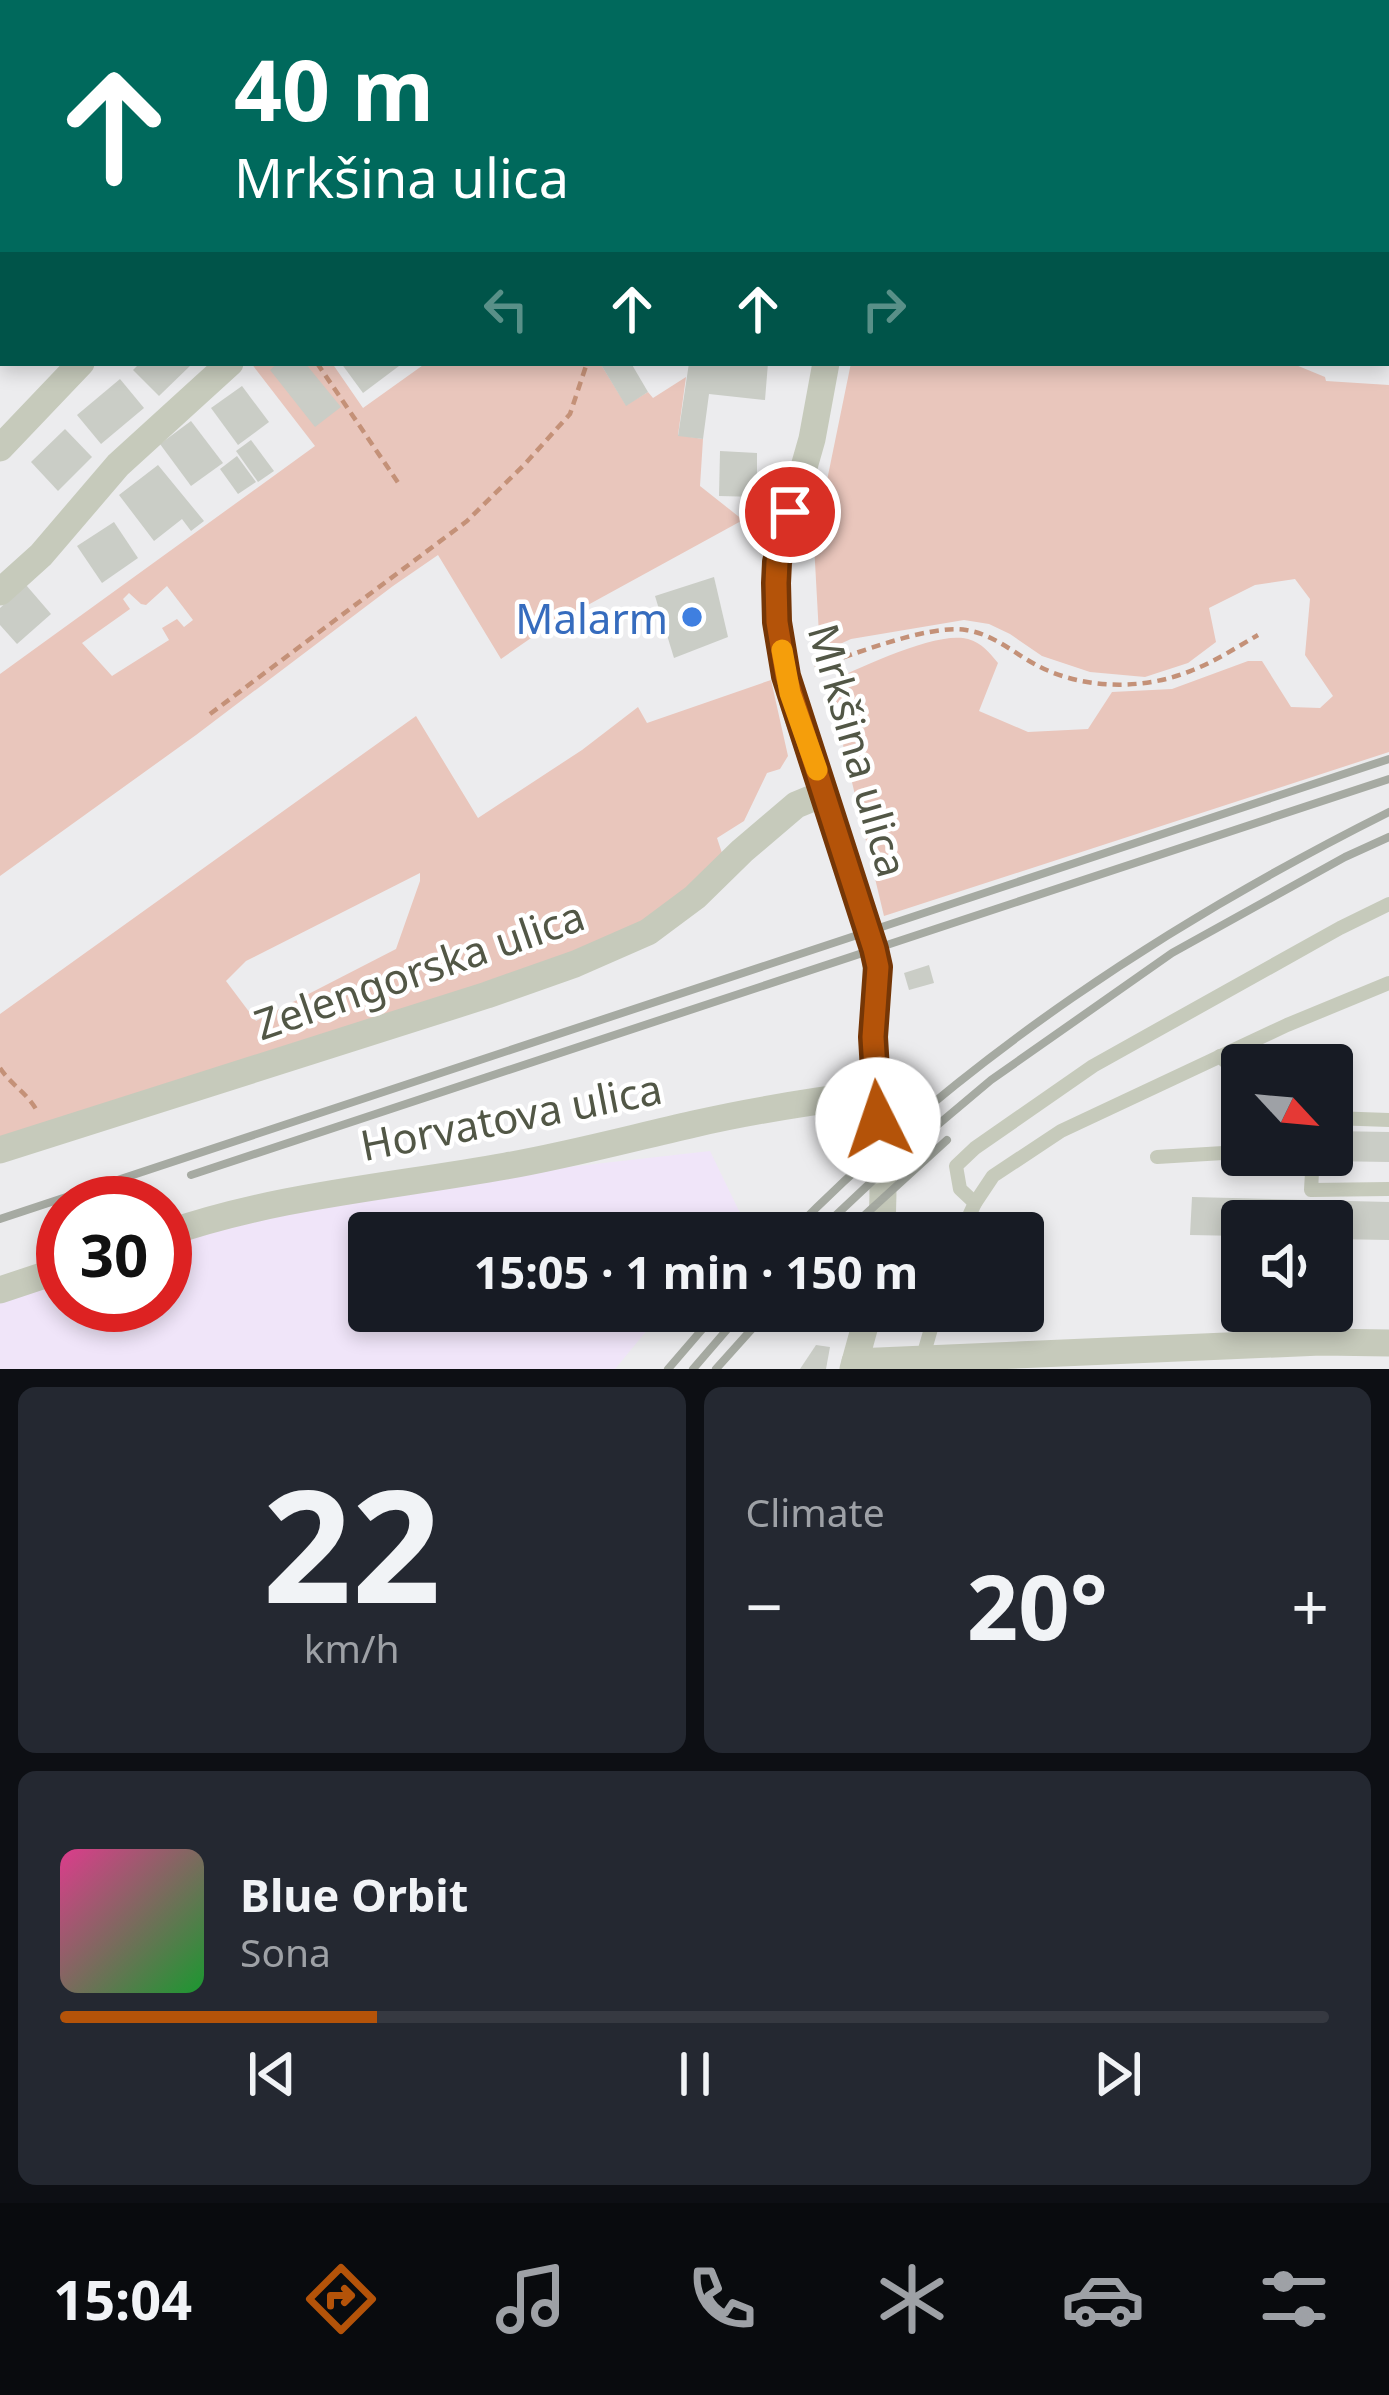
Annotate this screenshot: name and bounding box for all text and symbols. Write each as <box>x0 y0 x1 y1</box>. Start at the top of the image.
text: 40 m <box>234 31 434 146</box>
icon: ahead <box>36 48 192 204</box>
text: Mrkšina ulica <box>234 140 569 214</box>
icon: left <box>473 276 539 342</box>
icon: ahead <box>599 276 665 342</box>
icon: ahead <box>725 276 791 342</box>
icon: right <box>851 276 917 342</box>
pin <box>739 461 841 563</box>
icon: arrive <box>757 479 823 545</box>
place label: Malarm <box>515 589 668 646</box>
marker: Malarm <box>679 604 705 630</box>
street label: Mrkšina ulica <box>796 617 922 883</box>
street label: Zelengorska ulica <box>247 886 591 1052</box>
north arrow <box>1221 1044 1353 1176</box>
map controls <box>1221 1044 1353 1332</box>
position arrow <box>815 1057 941 1183</box>
street label: Horvatova ulica <box>356 1059 666 1173</box>
speed limit sign: 30 <box>36 1176 192 1332</box>
button: sound <box>1221 1200 1353 1332</box>
text: 15:05 · 1 min · 150 m <box>474 1241 918 1302</box>
text: 22 <box>263 1436 441 1649</box>
text: Climate <box>746 1485 885 1538</box>
text: 20° <box>967 1544 1108 1666</box>
text: − <box>746 1560 783 1650</box>
text: + <box>1291 1560 1329 1650</box>
text: km/h <box>304 1621 400 1674</box>
text: Blue Orbit <box>240 1864 468 1925</box>
text: Sona <box>240 1925 331 1978</box>
icon: previous <box>239 2041 305 2107</box>
icon: pause <box>662 2041 728 2107</box>
icon: next <box>1085 2041 1151 2107</box>
icon: directions <box>299 2257 383 2341</box>
icon: music <box>489 2257 573 2341</box>
icon: phone <box>680 2257 764 2341</box>
icon: climate <box>870 2257 954 2341</box>
icon: car <box>1061 2257 1145 2341</box>
icon: filters <box>1252 2257 1336 2341</box>
text: 15:04 <box>53 2262 192 2336</box>

